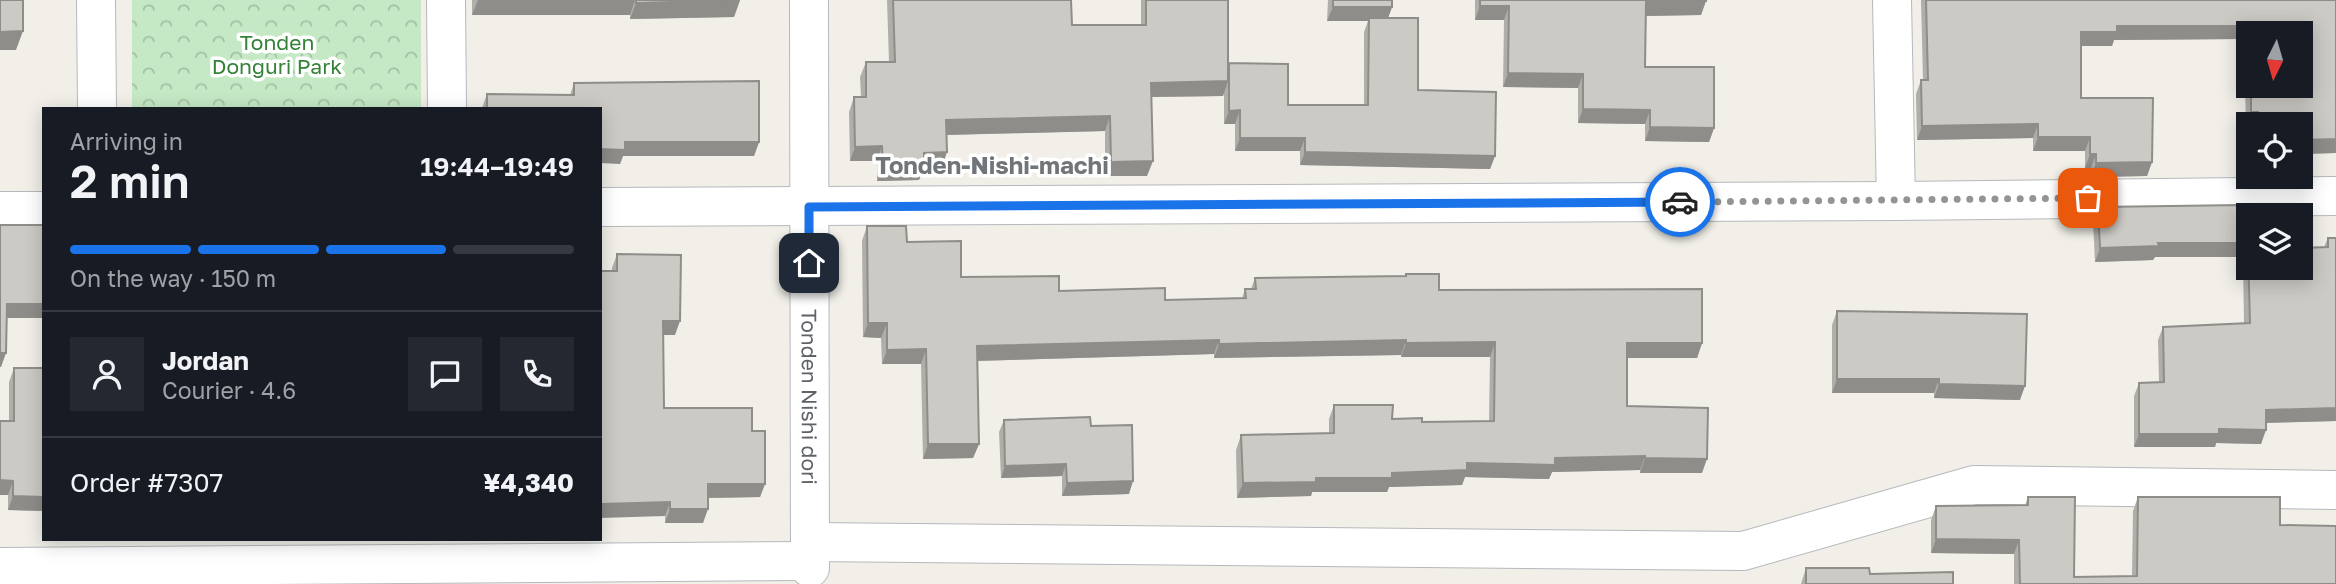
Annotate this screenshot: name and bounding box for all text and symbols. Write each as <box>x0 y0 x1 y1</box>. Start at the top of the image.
north arrow <box>2236 21 2314 98</box>
map controls <box>2236 21 2313 280</box>
park label: Tonden Donguri Park <box>212 29 342 79</box>
button: locate <box>2236 112 2313 189</box>
text: Arriving in <box>70 127 183 155</box>
district label: Tonden-Nishi-machi <box>875 150 1109 179</box>
text: 19:44–19:49 <box>420 151 574 182</box>
text: 2 min <box>70 153 190 208</box>
courier <box>1645 167 1715 237</box>
pin <box>2058 168 2118 228</box>
icon: bag <box>2069 179 2107 217</box>
icon: car <box>1661 183 1699 221</box>
button: layers <box>2236 203 2313 280</box>
pin <box>779 233 839 293</box>
icon: home <box>790 244 828 282</box>
text: On the way · 150 m <box>70 264 276 292</box>
street label: Tonden Nishi dori <box>797 309 823 485</box>
button: person <box>70 337 144 411</box>
button: chat <box>408 337 482 411</box>
button: phone <box>500 337 574 411</box>
text: Jordan <box>162 345 249 376</box>
text: Courier · 4.6 <box>162 376 296 404</box>
text: Order #7307 <box>70 467 223 498</box>
text: ¥4,340 <box>483 467 574 498</box>

